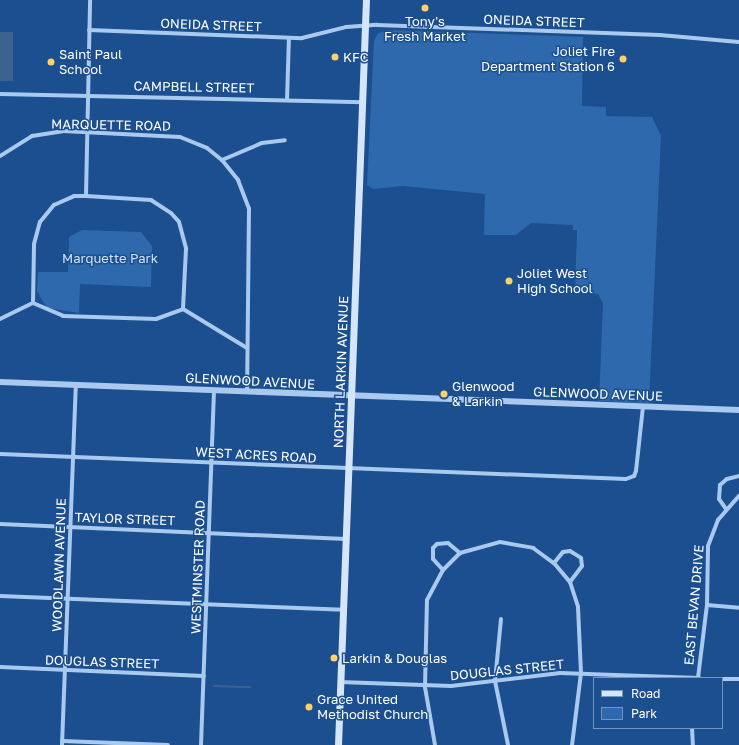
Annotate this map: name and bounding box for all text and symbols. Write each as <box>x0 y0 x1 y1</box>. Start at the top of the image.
marker: Tony's Fresh Market <box>420 3 430 13</box>
street label: ONEIDA STREET <box>483 11 585 31</box>
place label: Tony's Fresh Market <box>384 14 466 45</box>
street label: ONEIDA STREET <box>160 15 262 35</box>
place label: Joliet Fire Department Station 6 <box>481 44 615 75</box>
place label: Saint Paul School <box>59 47 122 78</box>
place label: KFC <box>343 49 368 65</box>
marker: KFC <box>330 52 340 62</box>
marker: Joliet Fire Department Station 6 <box>618 54 628 64</box>
marker: Saint Paul School <box>46 57 56 67</box>
street label: CAMPBELL STREET <box>133 78 255 96</box>
street label: MARQUETTE ROAD <box>51 116 171 134</box>
park label: Marquette Park <box>62 250 158 266</box>
place label: Joliet West High School <box>517 266 593 297</box>
marker: Joliet West High School <box>504 276 514 286</box>
street label: NORTH LARKIN AVENUE <box>331 296 351 448</box>
street label: GLENWOOD AVENUE <box>185 370 315 392</box>
place label: Glenwood & Larkin <box>452 379 515 410</box>
street label: GLENWOOD AVENUE <box>533 384 663 404</box>
marker: Glenwood & Larkin <box>439 389 449 399</box>
street label: WEST ACRES ROAD <box>195 444 317 466</box>
street label: WOODLAWN AVENUE <box>49 498 69 632</box>
street label: WESTMINSTER ROAD <box>188 500 208 634</box>
street label: TAYLOR STREET <box>75 509 175 529</box>
street label: EAST BEVAN DRIVE <box>681 544 707 666</box>
place label: Larkin & Douglas <box>342 650 447 666</box>
street label: DOUGLAS STREET <box>45 652 159 672</box>
marker: Larkin & Douglas <box>329 653 339 663</box>
street label: DOUGLAS STREET <box>449 656 565 684</box>
legend <box>593 677 723 729</box>
text: Road <box>631 686 660 701</box>
place label: Grace United Methodist Church <box>317 692 428 723</box>
marker: Grace United Methodist Church <box>304 702 314 712</box>
text: Park <box>631 706 657 721</box>

